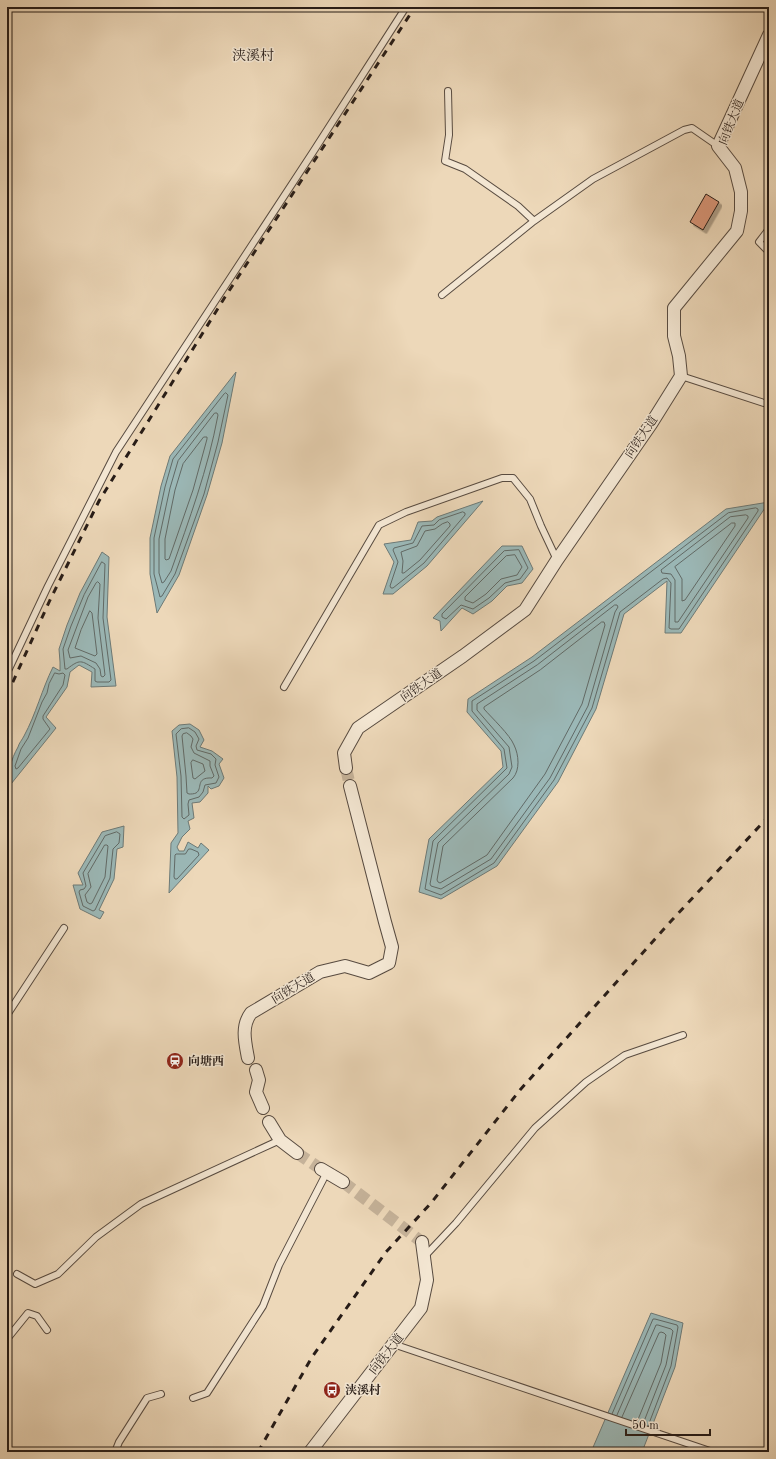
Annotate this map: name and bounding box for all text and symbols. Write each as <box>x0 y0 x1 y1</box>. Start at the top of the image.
district label: 浃溪村 <box>232 48 274 63</box>
street label: 向铁大道 <box>716 97 746 147</box>
street label: 向铁大道 <box>622 413 660 461</box>
street label: 向铁大道 <box>397 665 445 705</box>
street label: 向铁大道 <box>269 970 317 1006</box>
station icon: 向塘西 <box>165 1051 185 1071</box>
place label: 向塘西 <box>188 1054 224 1068</box>
street label: 向铁大道 <box>366 1331 406 1377</box>
bus stop icon: 浃溪村 <box>322 1380 342 1400</box>
place label: 浃溪村 <box>345 1383 381 1397</box>
scale bar <box>626 1411 710 1437</box>
text: 50 m <box>632 1419 659 1432</box>

